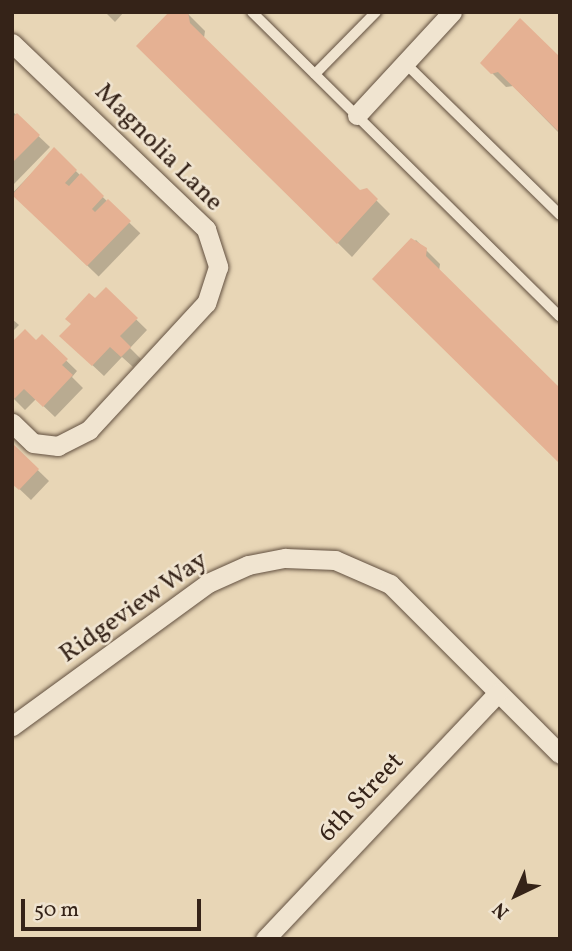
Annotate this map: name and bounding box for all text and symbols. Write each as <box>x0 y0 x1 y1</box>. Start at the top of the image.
street label: Magnolia Lane <box>87 77 229 219</box>
street label: Ridgeview Way <box>53 545 215 671</box>
street label: 6th Street <box>313 747 411 849</box>
north arrow <box>481 860 551 930</box>
scale bar <box>24 884 205 928</box>
text: 50 m <box>34 896 79 925</box>
text: N <box>487 896 515 924</box>

